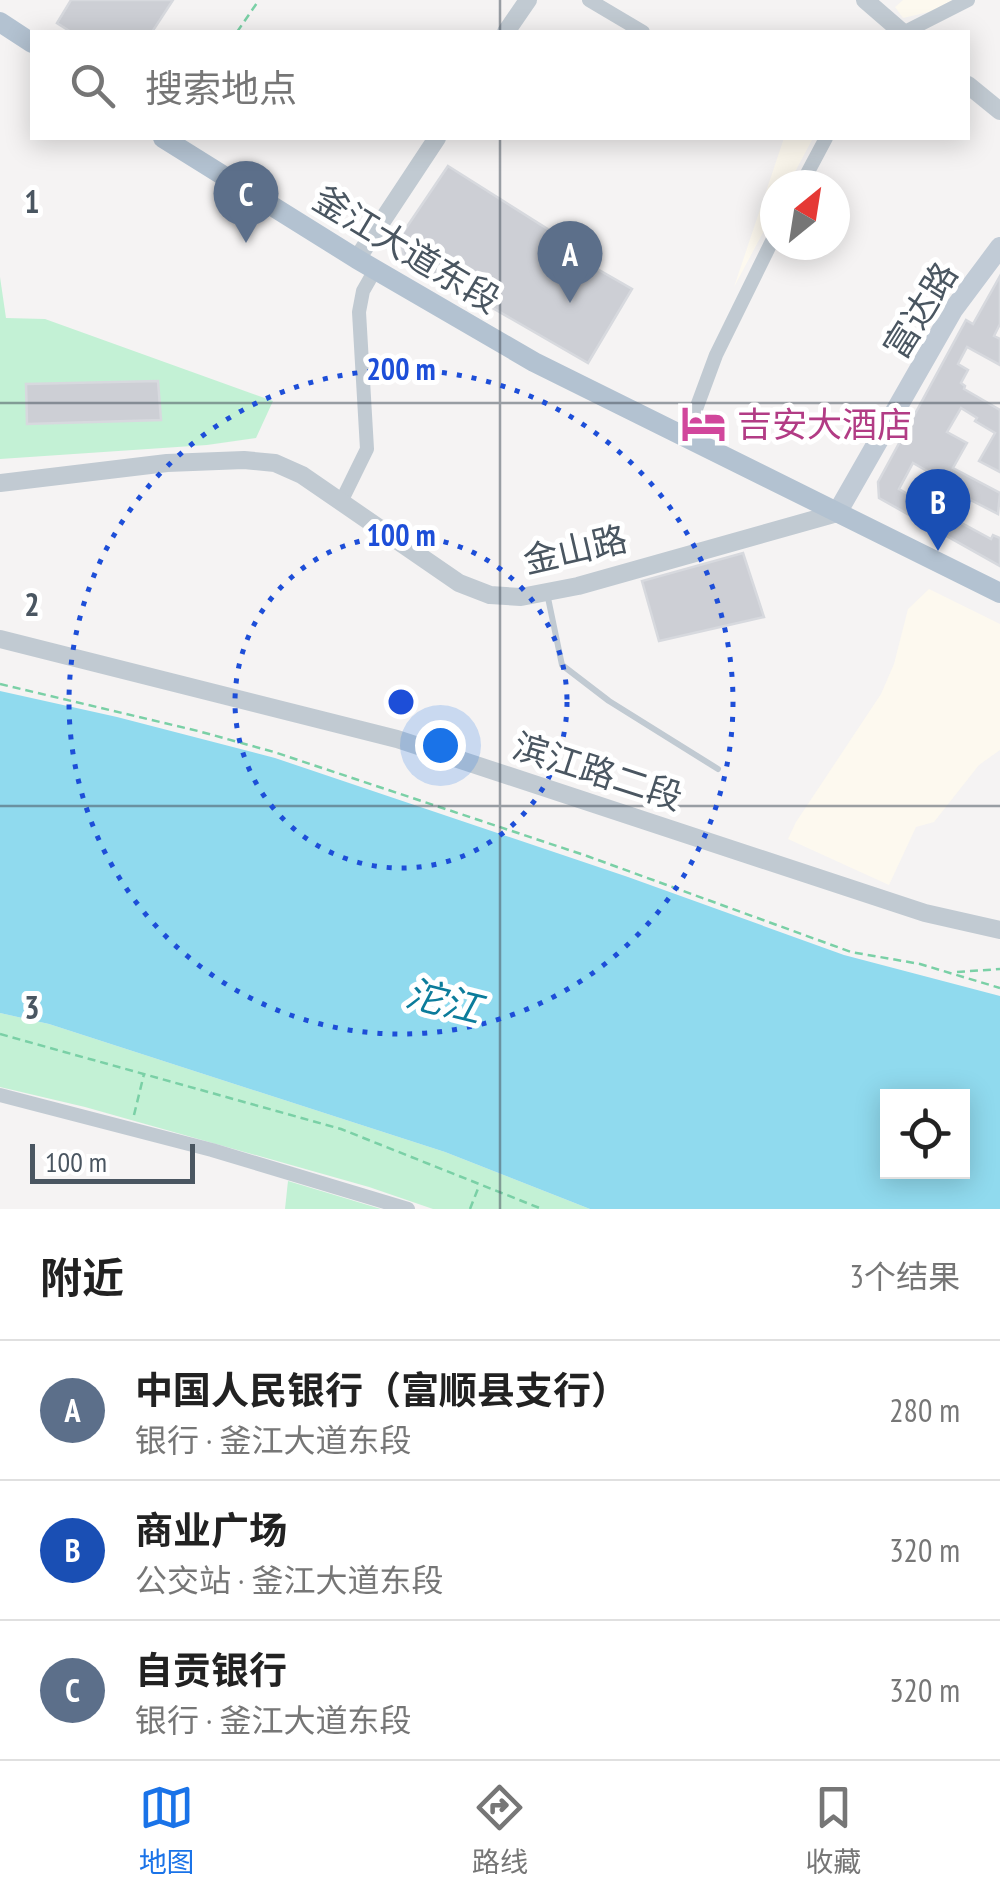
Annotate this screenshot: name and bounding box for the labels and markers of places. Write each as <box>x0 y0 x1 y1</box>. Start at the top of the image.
pin: C <box>214 160 278 243</box>
pin: A <box>538 220 602 303</box>
hotel icon: 吉安大酒店 <box>680 400 728 448</box>
place label: 吉安大酒店 <box>737 401 912 447</box>
pin: B <box>906 468 970 551</box>
centre of rings <box>383 684 419 720</box>

